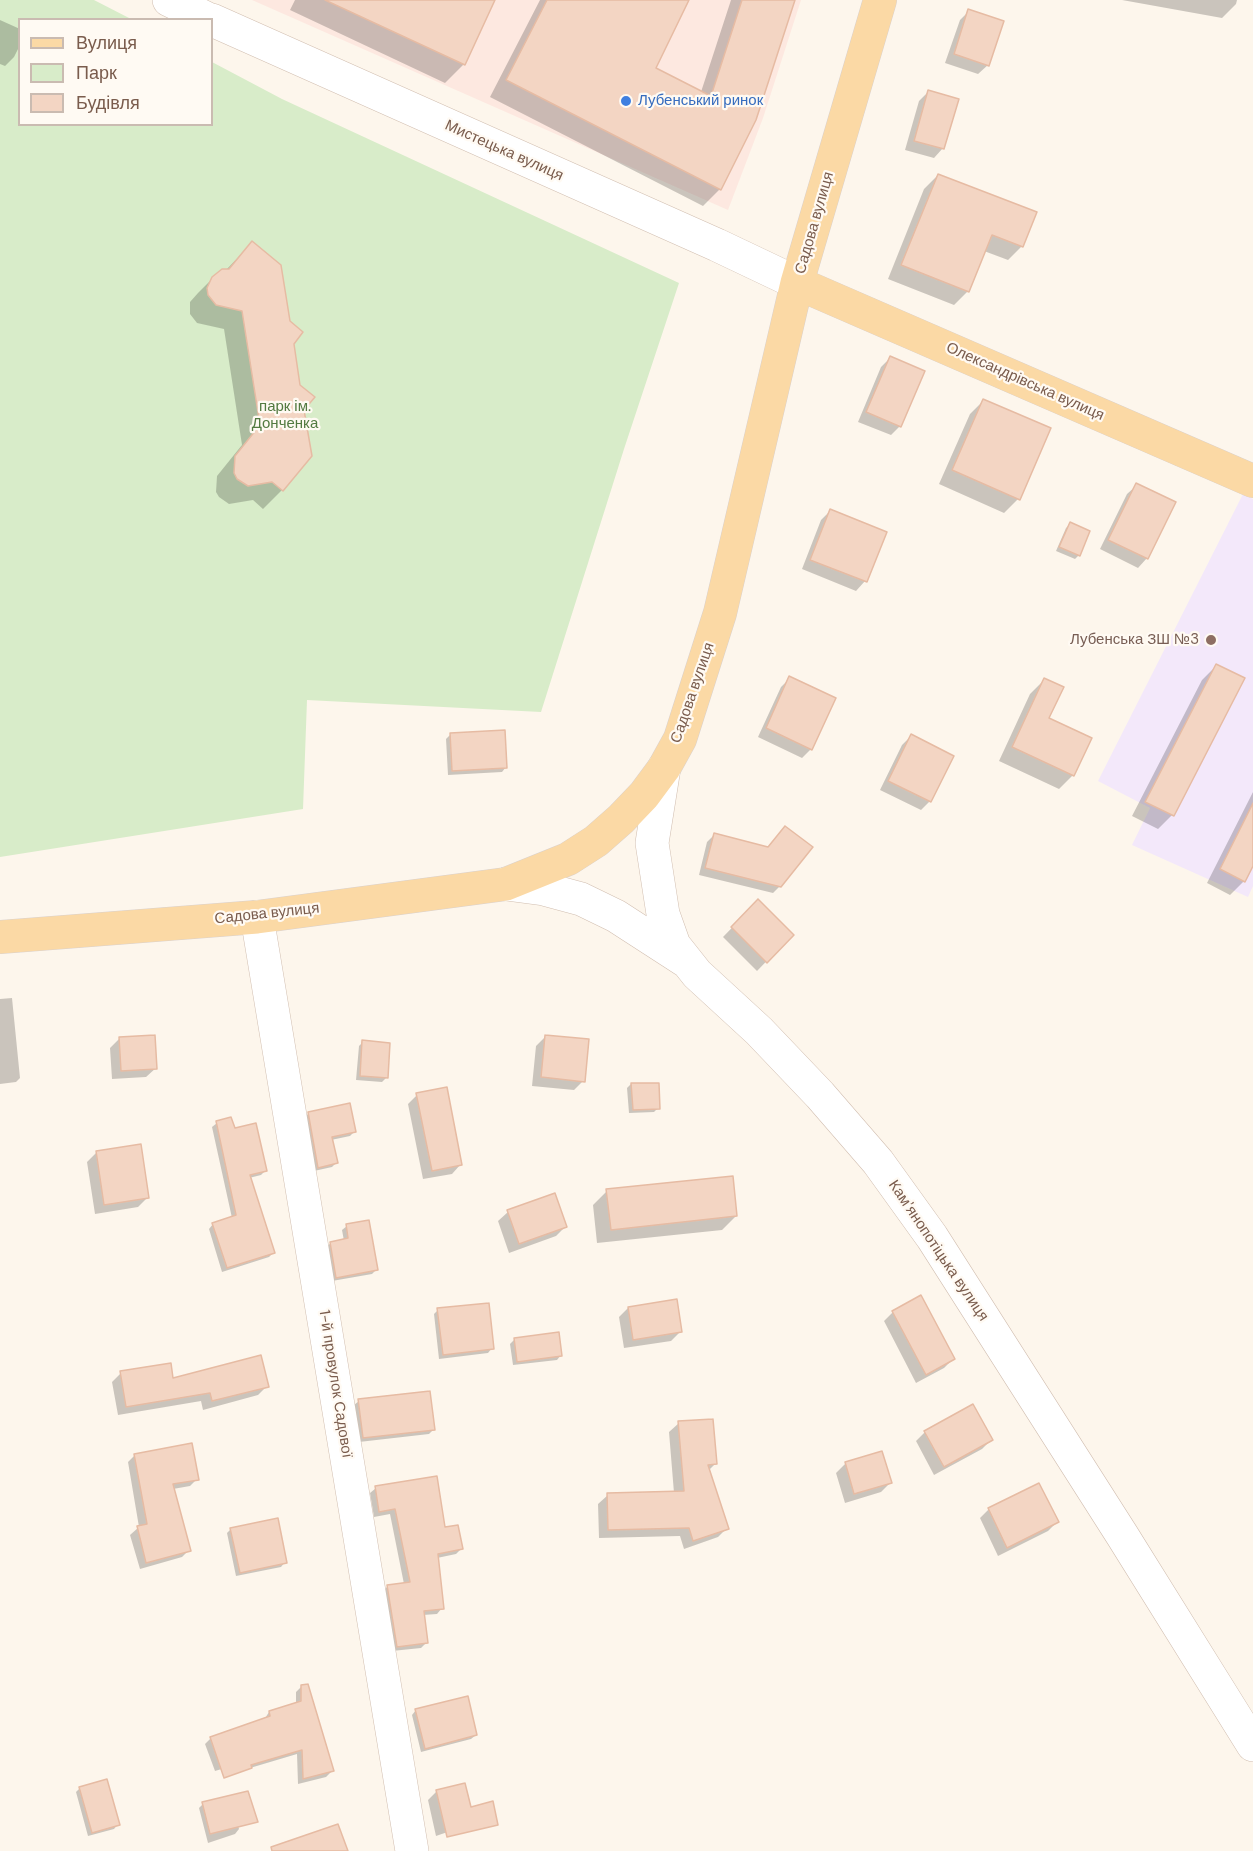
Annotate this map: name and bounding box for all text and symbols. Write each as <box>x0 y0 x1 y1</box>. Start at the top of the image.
legend <box>18 18 213 126</box>
text: Вулиця <box>76 31 137 55</box>
text: Парк <box>76 61 117 85</box>
text: Будівля <box>76 91 140 115</box>
place label: Лубенський ринок <box>638 92 763 110</box>
marker: Лубенський ринок <box>619 94 633 108</box>
street label: Мистецька вулиця <box>442 117 566 185</box>
street label: Садова вулиця <box>792 170 838 276</box>
street label: Олександрівська вулиця <box>943 339 1107 425</box>
park label: парк ім. Донченка <box>252 398 318 433</box>
place label: Лубенська ЗШ №3 <box>1070 631 1199 649</box>
marker: Лубенська ЗШ №3 <box>1204 633 1218 647</box>
street label: Садова вулиця <box>667 640 719 746</box>
street label: Садова вулиця <box>214 900 320 928</box>
street label: Камʼянопотіцька вулиця <box>884 1177 992 1325</box>
street label: 1-й провулок Садової <box>314 1309 356 1459</box>

